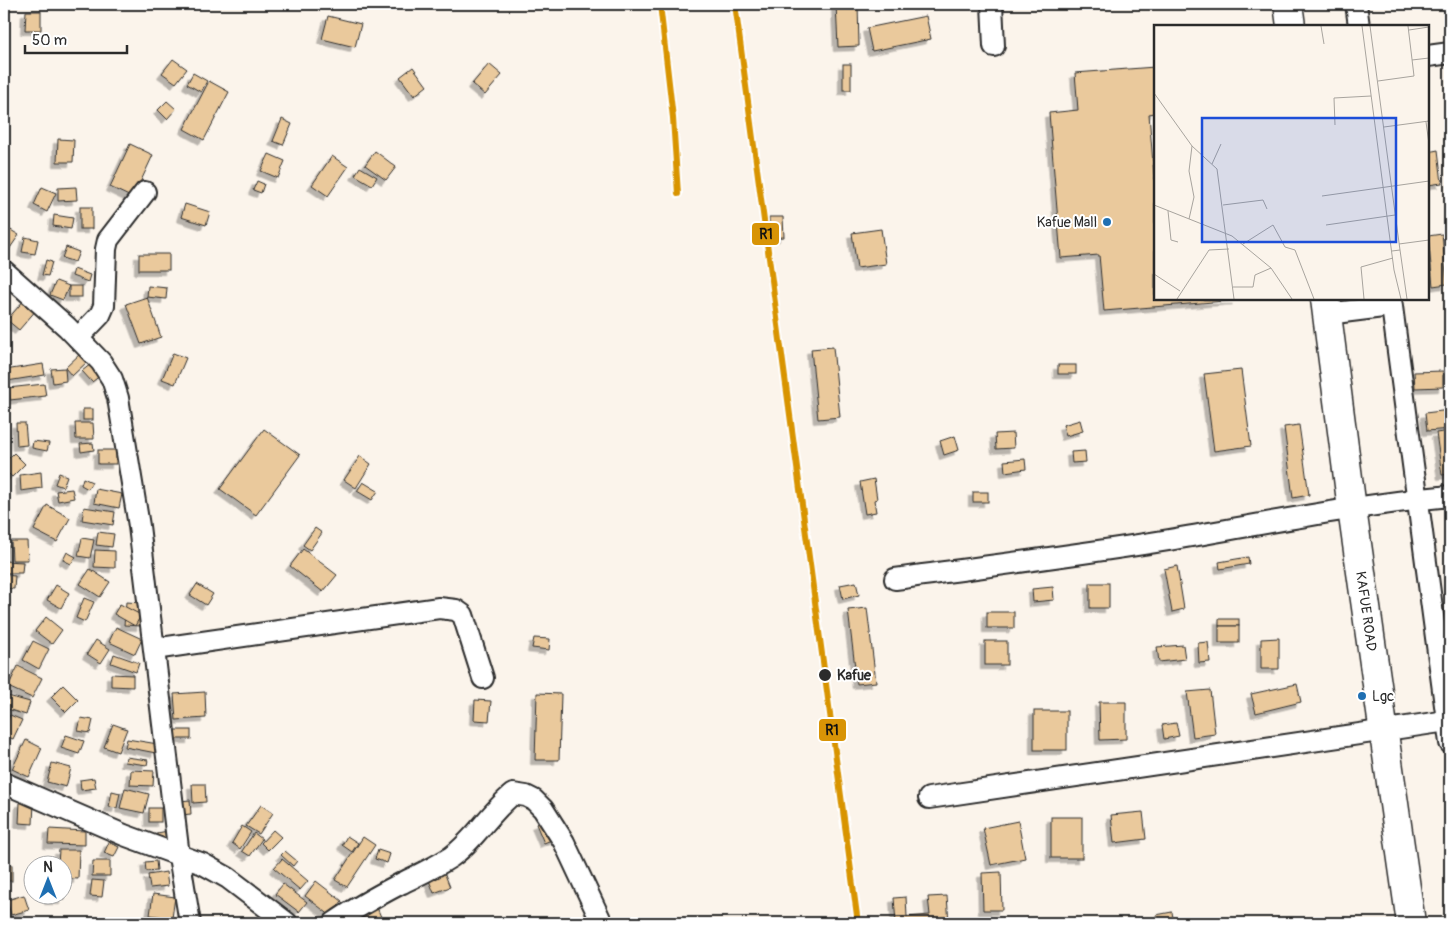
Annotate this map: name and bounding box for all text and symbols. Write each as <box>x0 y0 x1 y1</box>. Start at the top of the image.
scale bar <box>25 22 128 54</box>
inset map <box>1154 25 1429 300</box>
text: 50 m <box>32 31 67 50</box>
place label: Kafue Mall <box>1037 214 1097 231</box>
marker: Kafue Mall <box>1101 216 1113 228</box>
line badge: R1 <box>751 222 780 246</box>
text: R1 <box>759 226 773 243</box>
street label: KAFUE ROAD <box>1352 570 1380 653</box>
marker: Kafue <box>817 667 833 683</box>
place label: Kafue <box>837 667 872 684</box>
place label: Lgc <box>1372 688 1394 705</box>
marker: Lgc <box>1356 690 1368 702</box>
line badge: R1 <box>818 718 847 742</box>
text: R1 <box>825 722 839 739</box>
north arrow <box>22 854 72 904</box>
text: N <box>43 859 53 876</box>

